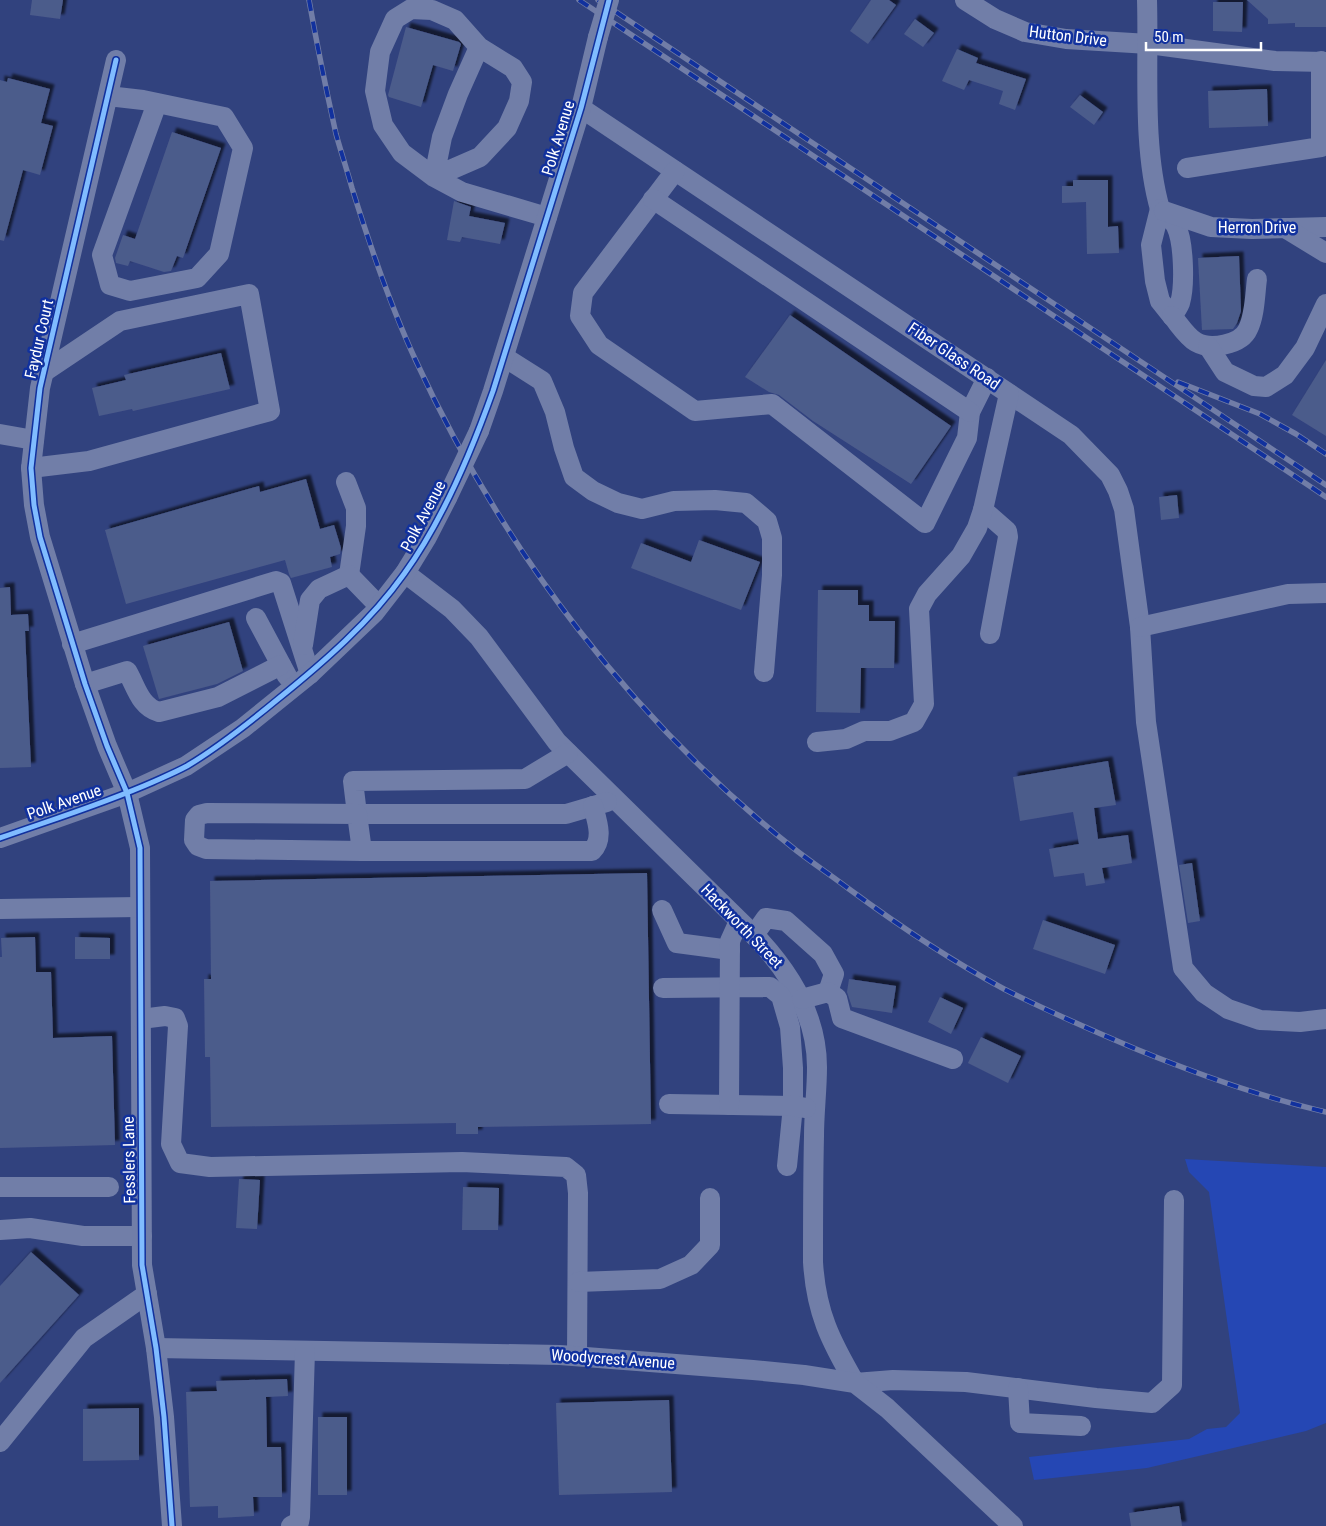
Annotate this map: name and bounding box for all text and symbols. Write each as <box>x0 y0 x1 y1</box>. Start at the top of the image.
scale bar <box>1146 20 1261 52</box>
street label: Hutton Drive <box>1028 22 1108 50</box>
text: 50 m <box>1154 28 1184 46</box>
street label: Polk Avenue <box>538 98 578 178</box>
street label: Herron Drive <box>1218 218 1296 237</box>
street label: Faydur Court <box>21 297 57 380</box>
street label: Fiber Glass Road <box>905 318 1003 394</box>
street label: Polk Avenue <box>396 477 450 555</box>
street label: Polk Avenue <box>24 780 104 824</box>
street label: Hackworth Street <box>697 880 787 972</box>
street label: Fesslers Lane <box>119 1116 139 1204</box>
street label: Woodycrest Avenue <box>551 1345 675 1373</box>

